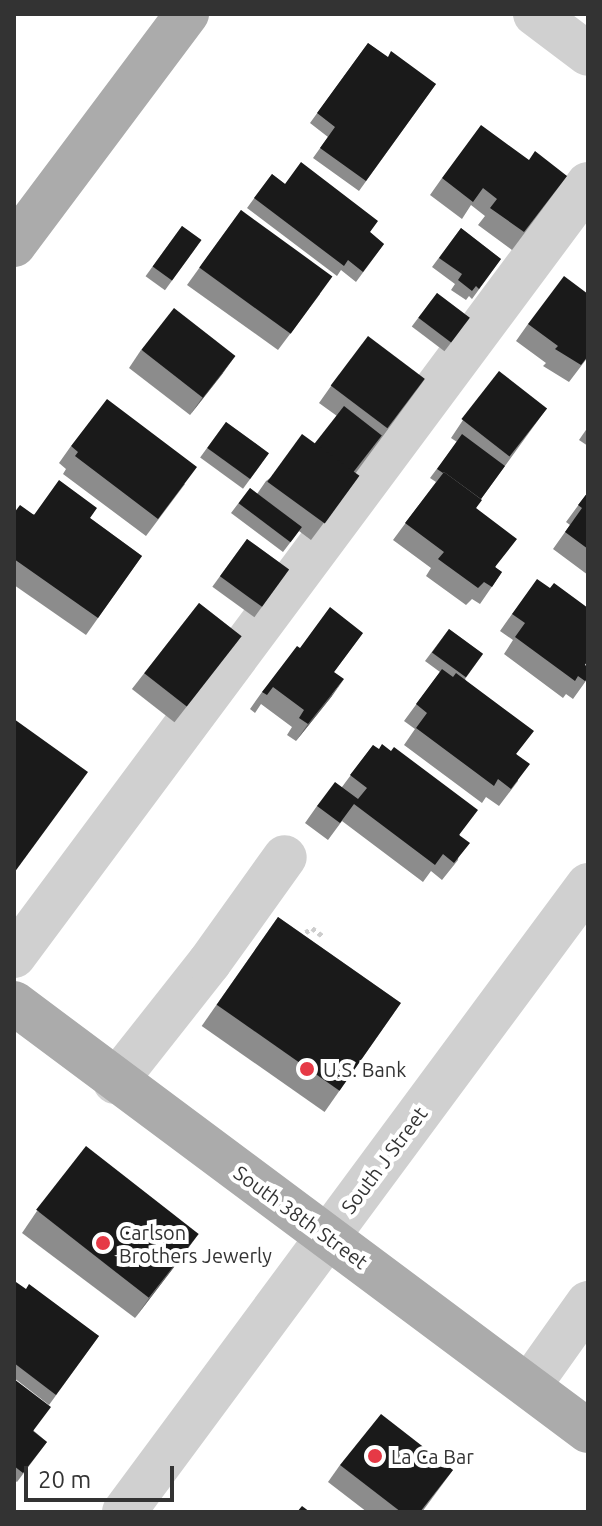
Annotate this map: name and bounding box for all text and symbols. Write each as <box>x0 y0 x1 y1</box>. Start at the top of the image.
place label: U.S. Bank <box>323 1057 406 1081</box>
marker: U.S. Bank <box>298 1060 316 1078</box>
street label: South J Street <box>336 1102 432 1218</box>
street label: South 38th Street <box>229 1160 373 1274</box>
place label: Carlson Brothers Jewerly <box>119 1220 272 1267</box>
marker: Carlson Brothers Jewerly <box>94 1234 112 1252</box>
place label: La Ca Bar <box>391 1444 474 1468</box>
marker: La Ca Bar <box>366 1447 384 1465</box>
scale bar <box>28 1450 178 1500</box>
text: 20 m <box>38 1466 91 1493</box>

